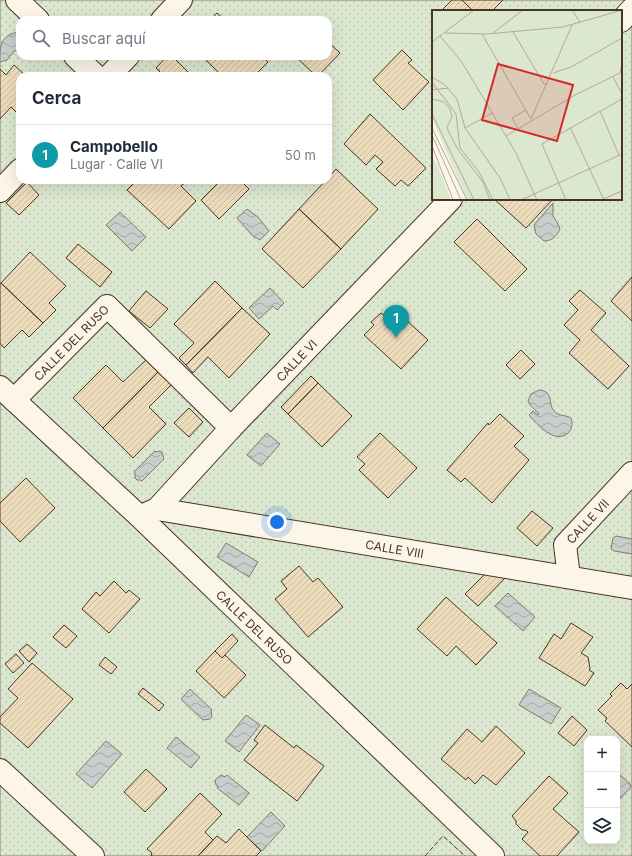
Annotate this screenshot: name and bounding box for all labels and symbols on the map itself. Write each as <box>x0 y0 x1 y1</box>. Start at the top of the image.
inset map <box>432 10 622 200</box>
street label: CALLE DEL RUSO <box>30 301 112 383</box>
pin: 1 <box>383 305 409 338</box>
street label: CALLE VI <box>273 336 320 384</box>
street label: CALLE VII <box>563 496 612 547</box>
your location <box>267 512 287 532</box>
street label: CALLE VIII <box>364 536 425 561</box>
street label: CALLE DEL RUSO <box>213 587 296 667</box>

